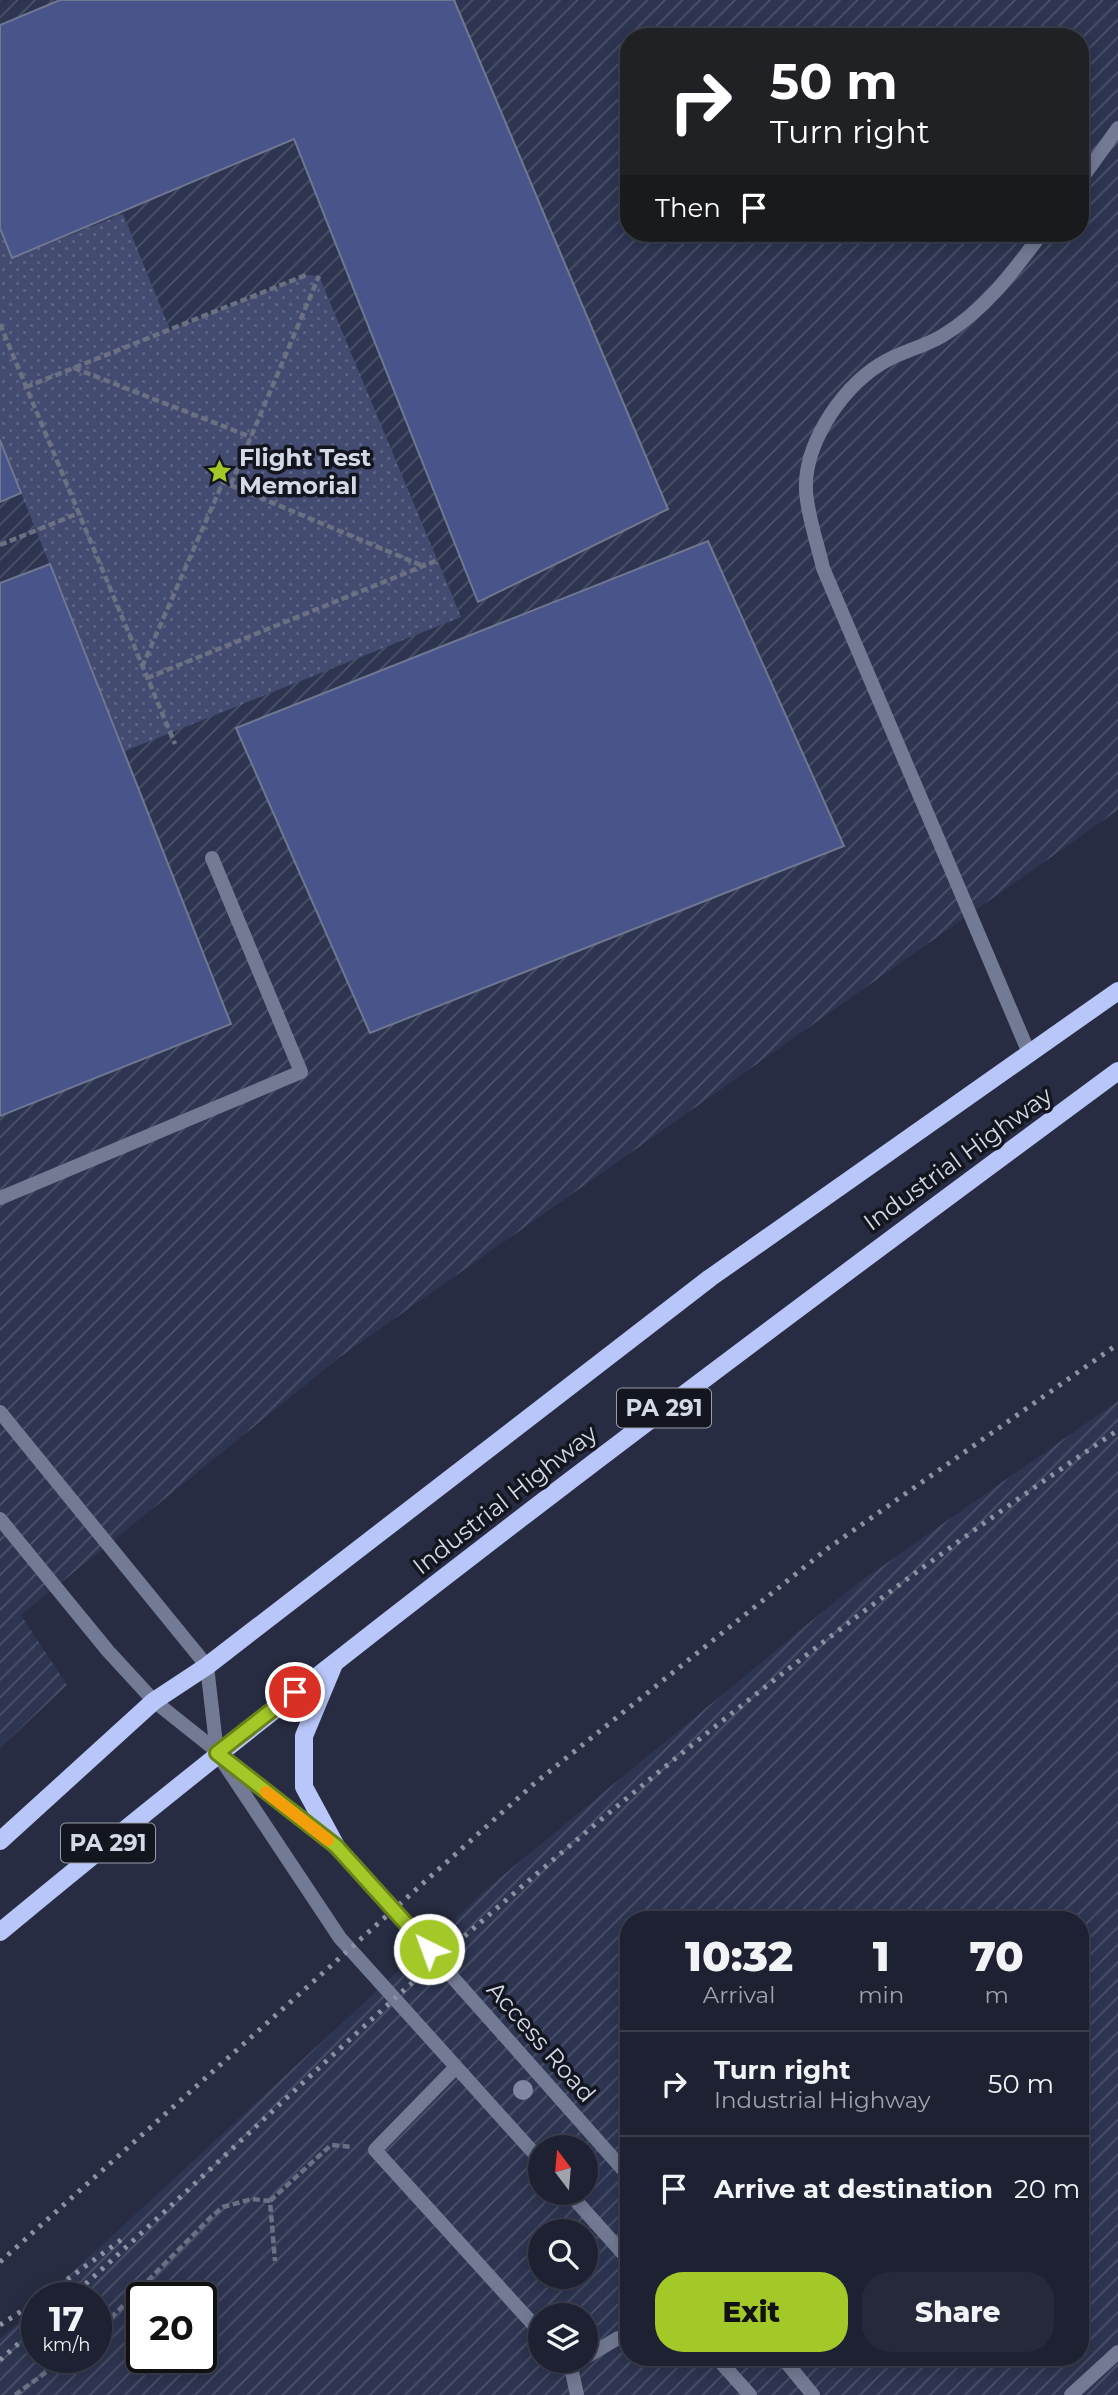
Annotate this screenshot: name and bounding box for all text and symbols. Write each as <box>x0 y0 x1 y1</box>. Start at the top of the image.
text: 50 m <box>770 52 898 111</box>
icon: right <box>655 56 746 147</box>
text: Turn right <box>770 112 930 151</box>
icon: arrive <box>735 189 773 227</box>
text: Then <box>655 192 721 224</box>
place label: Flight Test Memorial <box>239 443 372 500</box>
place icon: Flight Test Memorial <box>205 458 233 486</box>
street label: Industrial Highway <box>858 1080 1058 1237</box>
road number: PA 291 <box>617 1388 711 1428</box>
street label: Industrial Highway <box>407 1419 603 1581</box>
pin <box>265 1662 325 1722</box>
icon: arrive <box>276 1673 314 1711</box>
road number: PA 291 <box>61 1824 155 1862</box>
position arrow <box>392 1912 466 1986</box>
text: 10:32 <box>685 1930 793 1982</box>
text: 1 <box>873 1930 890 1982</box>
text: 70 <box>969 1930 1024 1982</box>
street label: Access Road <box>481 1975 602 2108</box>
text: Arrival <box>703 1981 775 2009</box>
text: min <box>858 1981 904 2009</box>
text: m <box>984 1981 1009 2009</box>
text: Turn right <box>714 2054 850 2086</box>
icon: right <box>655 2065 693 2103</box>
text: 50 m <box>988 2068 1054 2100</box>
text: Industrial Highway <box>714 2086 930 2114</box>
north arrow <box>528 2135 598 2205</box>
map controls <box>528 2135 598 2373</box>
icon: arrive <box>655 2170 693 2208</box>
text: Arrive at destination <box>714 2173 993 2205</box>
text: 20 m <box>1014 2173 1080 2205</box>
button: search <box>528 2219 598 2289</box>
button: Exit <box>655 2272 848 2352</box>
button: Share <box>862 2272 1054 2352</box>
speed limit sign: 20 <box>126 2282 217 2373</box>
text: 17 <box>49 2297 84 2340</box>
button: layers <box>528 2303 598 2373</box>
text: km/h <box>42 2334 91 2356</box>

